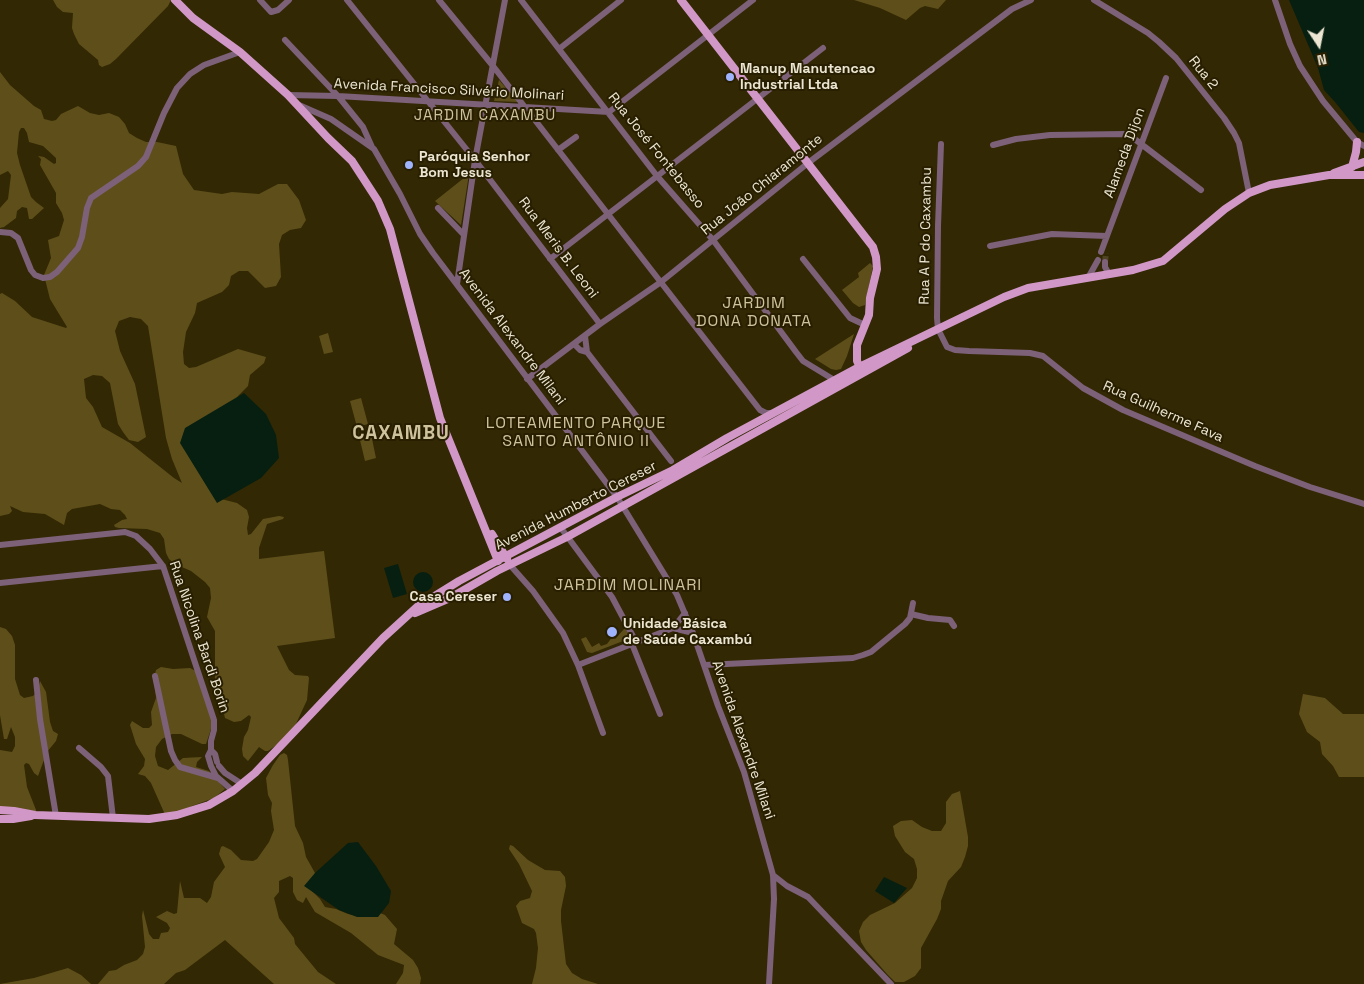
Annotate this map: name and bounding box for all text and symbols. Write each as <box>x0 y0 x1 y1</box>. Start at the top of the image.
north arrow <box>1294 20 1344 70</box>
text: N <box>1316 50 1328 69</box>
street label: Rua 2 <box>1185 53 1221 93</box>
place label: Manup Manutencao Industrial Ltda <box>740 61 875 94</box>
marker: Manup Manutencao Industrial Ltda <box>724 71 736 83</box>
street label: Avenida Francisco Silvério Molinari <box>333 76 565 104</box>
street label: Rua José Fontebasso <box>604 90 708 212</box>
street label: Alameda Dijon <box>1101 106 1149 200</box>
district label: JARDIM CAXAMBU <box>412 107 558 125</box>
street label: Rua João Chiaramonte <box>698 131 826 239</box>
place label: Paróquia Senhor Bom Jesus <box>419 149 530 182</box>
marker: Paróquia Senhor Bom Jesus <box>403 159 415 171</box>
street label: Rua A P do Caxambu <box>916 167 936 305</box>
street label: Rua Meris B. Leoni <box>515 194 601 302</box>
street label: Avenida Alexandre Milani <box>455 265 569 409</box>
district label: JARDIM DONA DONATA <box>695 294 813 332</box>
street label: Rua Guilherme Fava <box>1100 378 1226 446</box>
district label: LOTEAMENTO PARQUE SANTO ANTÔNIO II <box>484 414 668 452</box>
district label: CAXAMBU <box>351 423 451 445</box>
street label: Avenida Humberto Cereser <box>492 458 660 554</box>
street label: Rua Nicolina Bardi Borin <box>165 559 233 715</box>
district label: JARDIM MOLINARI <box>552 576 704 596</box>
place label: Casa Cereser <box>410 589 497 605</box>
marker: Casa Cereser <box>501 591 513 603</box>
place label: Unidade Básica de Saúde Caxambú <box>623 616 752 648</box>
marker: Unidade Básica de Saúde Caxambú <box>605 625 619 639</box>
street label: Avenida Alexandre Milani <box>708 659 778 821</box>

